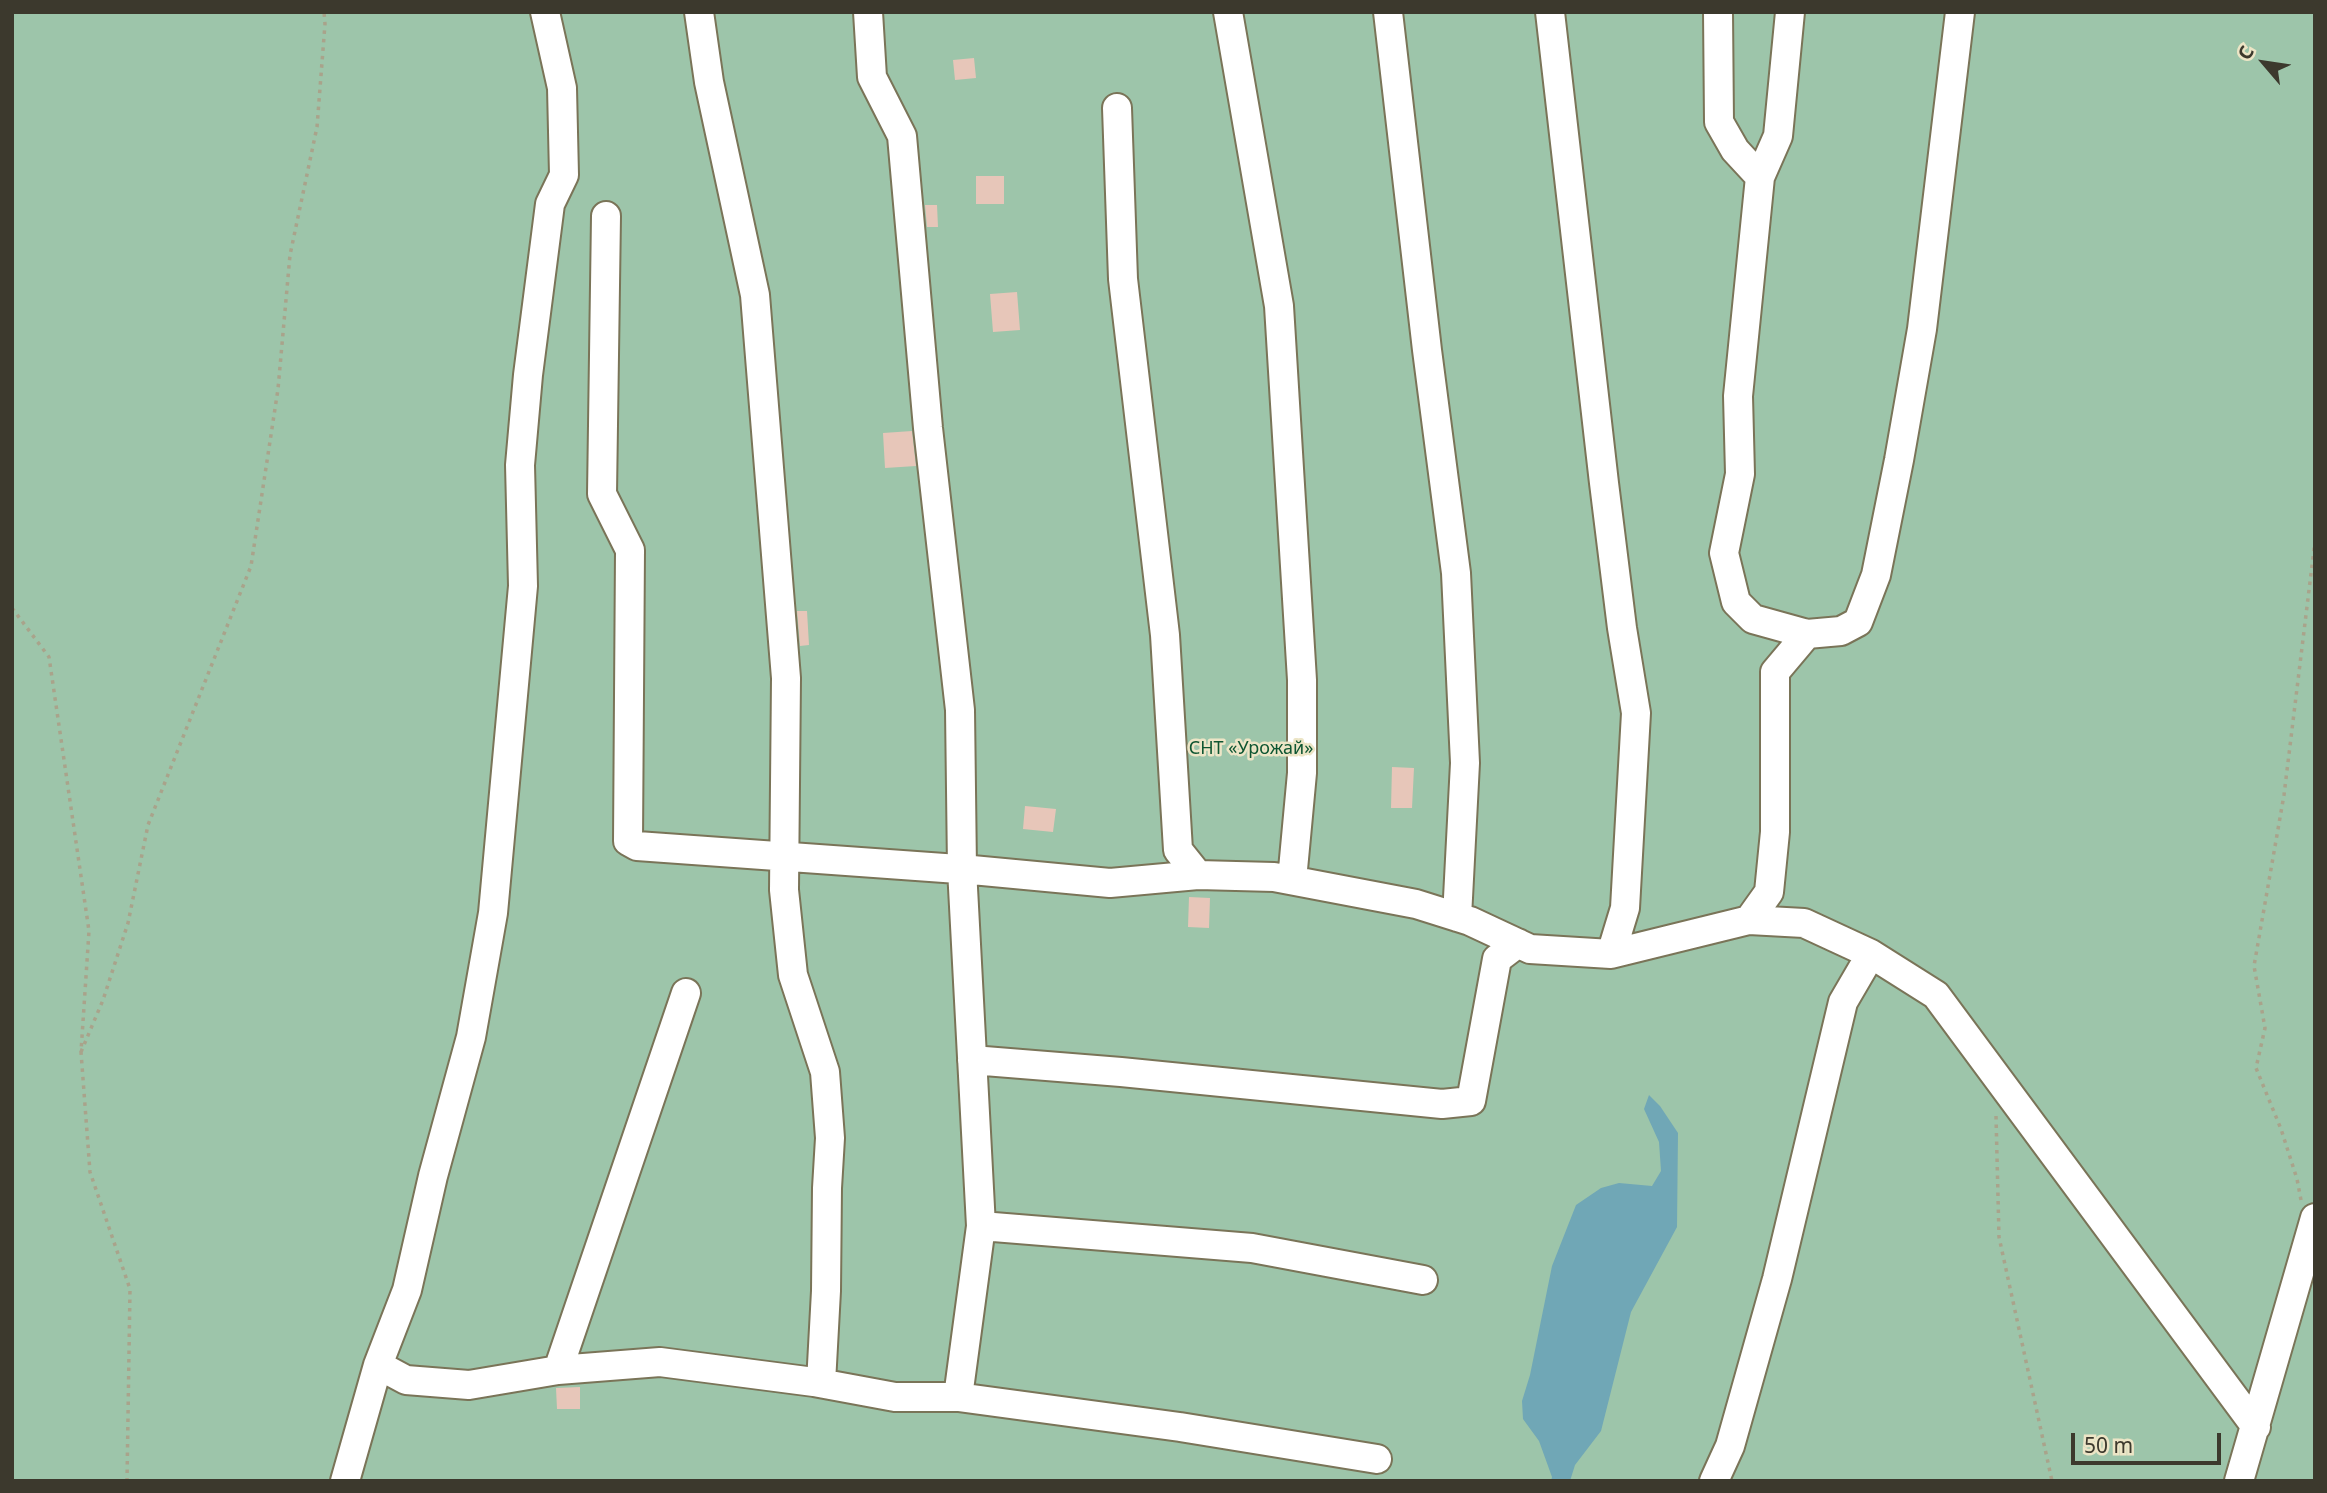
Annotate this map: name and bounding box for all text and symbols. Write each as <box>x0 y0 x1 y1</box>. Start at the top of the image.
north arrow <box>2229 28 2299 98</box>
text: С <box>2231 41 2260 64</box>
park label: СНТ «Урожай» <box>1189 738 1313 760</box>
scale bar <box>2075 1420 2226 1464</box>
text: 50 m <box>2084 1431 2133 1459</box>

